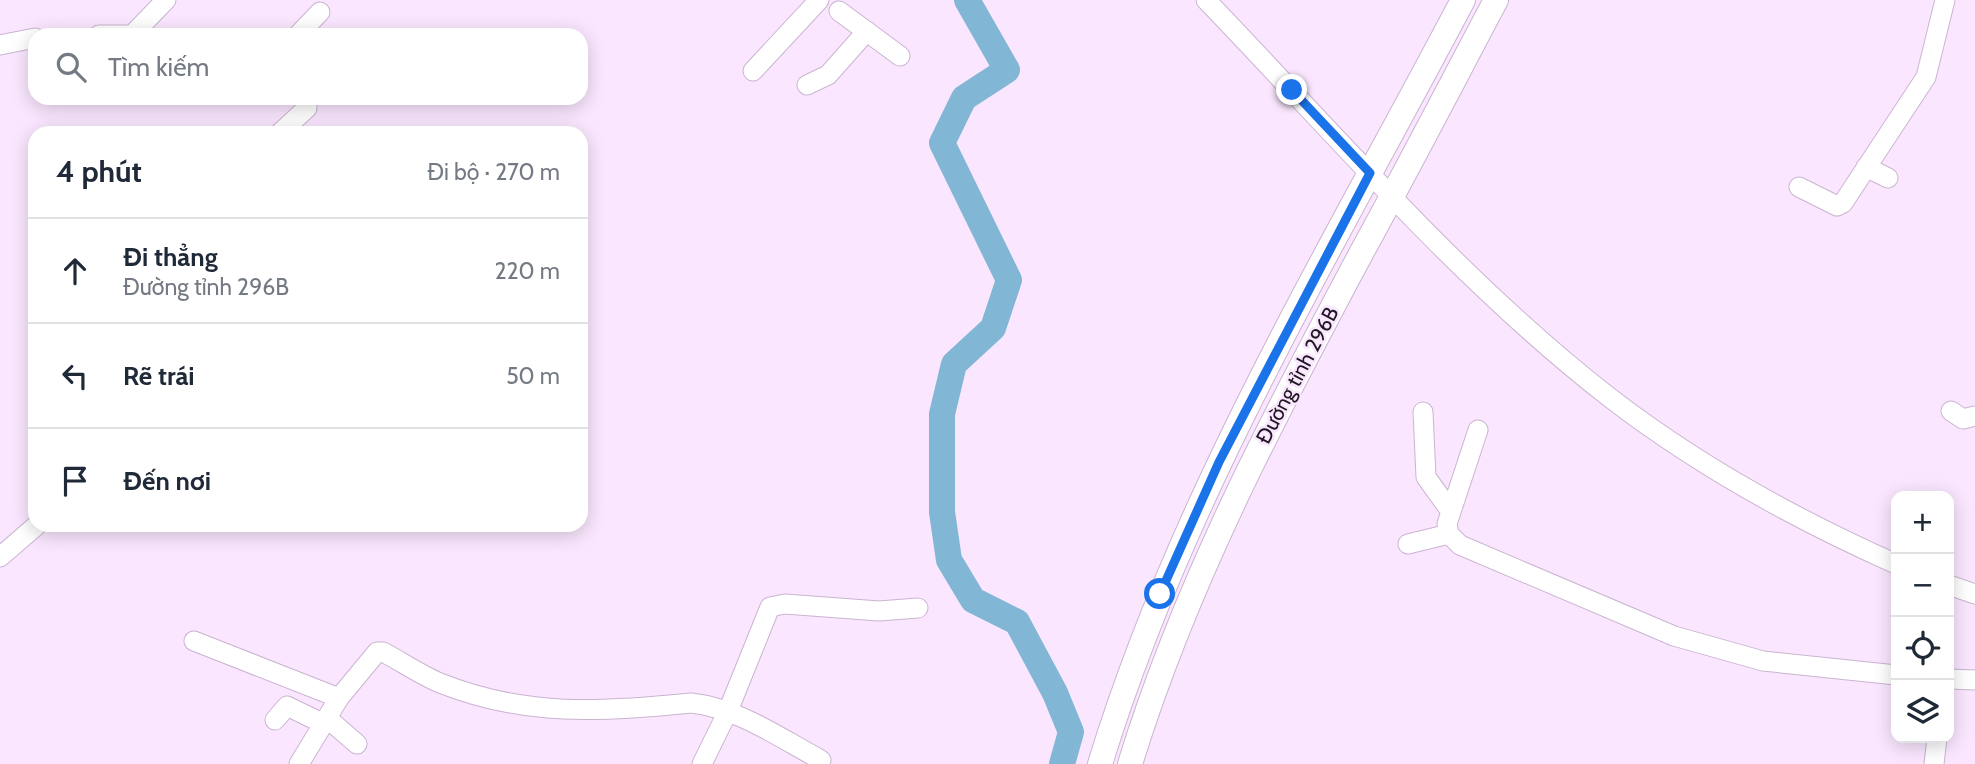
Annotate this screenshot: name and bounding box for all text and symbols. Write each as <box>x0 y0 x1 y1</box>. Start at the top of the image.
search box <box>28 28 588 105</box>
icon: search <box>52 48 90 86</box>
text: Tìm kiếm <box>108 51 209 83</box>
route end <box>1276 74 1307 105</box>
text: 4 phút <box>56 153 142 190</box>
text: Đi bộ · 270 m <box>427 158 560 186</box>
text: Đi thẳng <box>123 241 218 273</box>
icon: ahead <box>56 252 94 290</box>
text: 220 m <box>494 257 560 285</box>
text: Đường tỉnh 296B <box>123 273 289 301</box>
street label: Đường tỉnh 296B <box>1250 302 1344 448</box>
icon: left <box>56 357 94 395</box>
text: Rẽ trái <box>123 360 195 392</box>
text: 50 m <box>506 362 560 390</box>
icon: arrive <box>56 462 94 500</box>
text: Đến nơi <box>123 465 211 497</box>
map controls <box>1891 491 1954 743</box>
button: + <box>1891 491 1954 554</box>
button: − <box>1891 554 1954 617</box>
route start <box>1144 578 1175 609</box>
button: locate <box>1891 617 1954 680</box>
button: layers <box>1891 680 1954 743</box>

